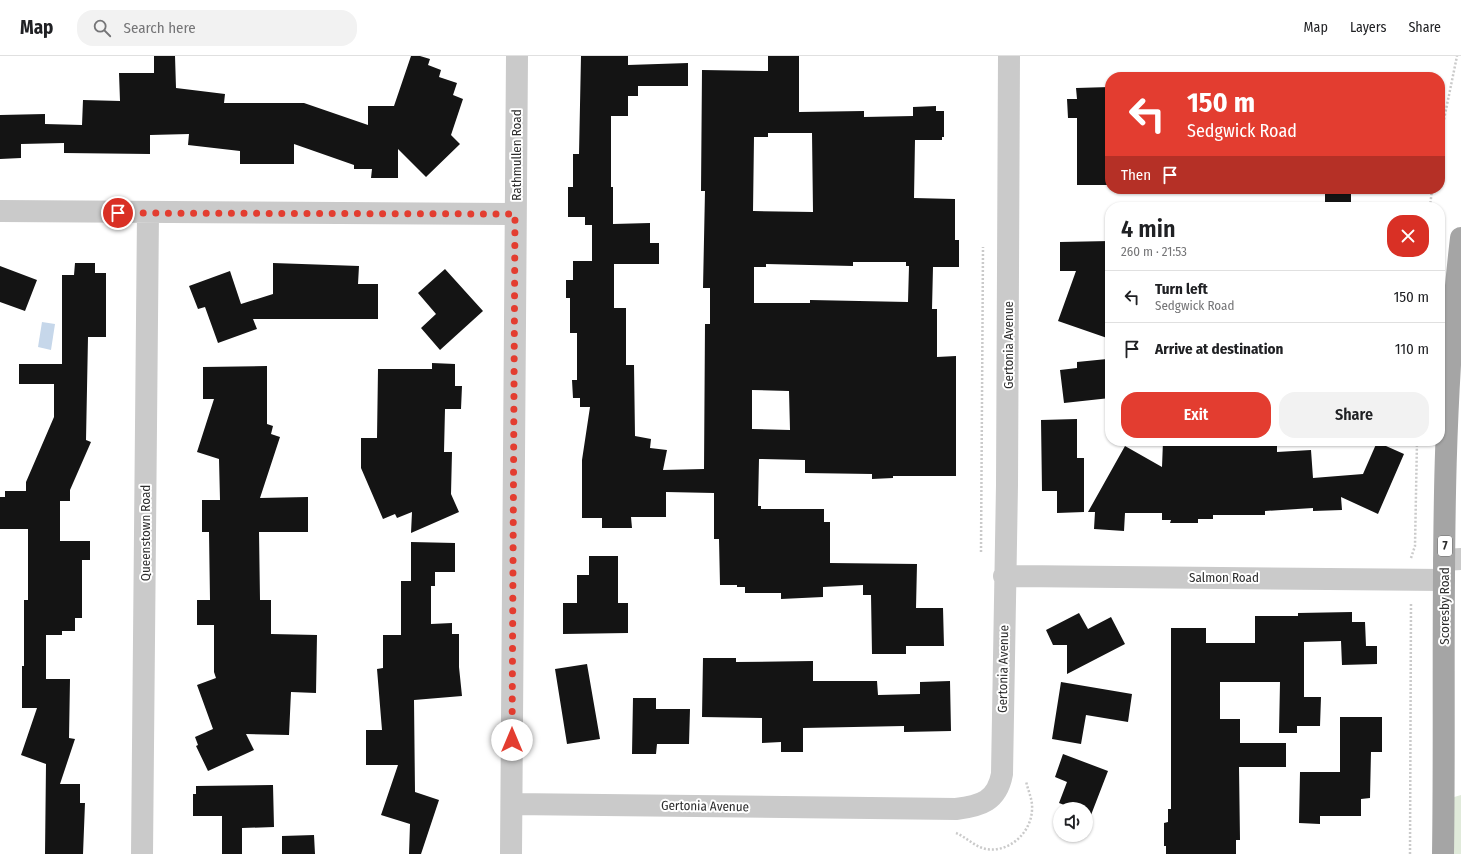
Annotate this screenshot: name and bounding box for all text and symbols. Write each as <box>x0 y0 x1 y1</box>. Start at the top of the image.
search box <box>77 10 357 46</box>
text: Map <box>20 16 53 39</box>
icon: search <box>91 17 113 39</box>
text: Search here <box>123 19 196 37</box>
text: Map <box>1304 19 1328 36</box>
text: Layers <box>1350 19 1386 36</box>
text: Share <box>1408 19 1441 36</box>
text: 150 m <box>1187 86 1255 119</box>
icon: left <box>1121 88 1173 140</box>
street label: Rathmullen Road <box>509 109 524 201</box>
text: Sedgwick Road <box>1187 120 1297 142</box>
icon: arrive <box>1159 164 1181 186</box>
text: Then <box>1121 166 1151 184</box>
pin <box>101 196 135 230</box>
icon: arrive <box>107 202 129 224</box>
text: 4 min <box>1121 215 1175 243</box>
button: close <box>1387 215 1429 257</box>
text: 260 m · 21:53 <box>1121 244 1187 259</box>
text: Turn left <box>1155 280 1208 298</box>
icon: left <box>1121 286 1143 308</box>
text: 150 m <box>1393 288 1429 306</box>
text: Sedgwick Road <box>1155 298 1234 313</box>
street label: Gertonia Avenue <box>1001 301 1016 389</box>
icon: arrive <box>1121 338 1143 360</box>
text: Arrive at destination <box>1155 340 1283 358</box>
text: 110 m <box>1395 340 1429 358</box>
button: Exit <box>1121 392 1271 438</box>
button: Share <box>1279 392 1429 438</box>
street label: Queenstown Road <box>138 485 153 581</box>
road number: 7 <box>1438 536 1452 556</box>
street label: Scoresby Road <box>1437 567 1452 645</box>
street label: Salmon Road <box>1189 570 1259 585</box>
street label: Gertonia Avenue <box>995 625 1011 713</box>
position arrow <box>491 719 533 761</box>
street label: Gertonia Avenue <box>661 798 749 814</box>
map controls <box>1053 802 1093 842</box>
button: sound <box>1053 802 1093 842</box>

